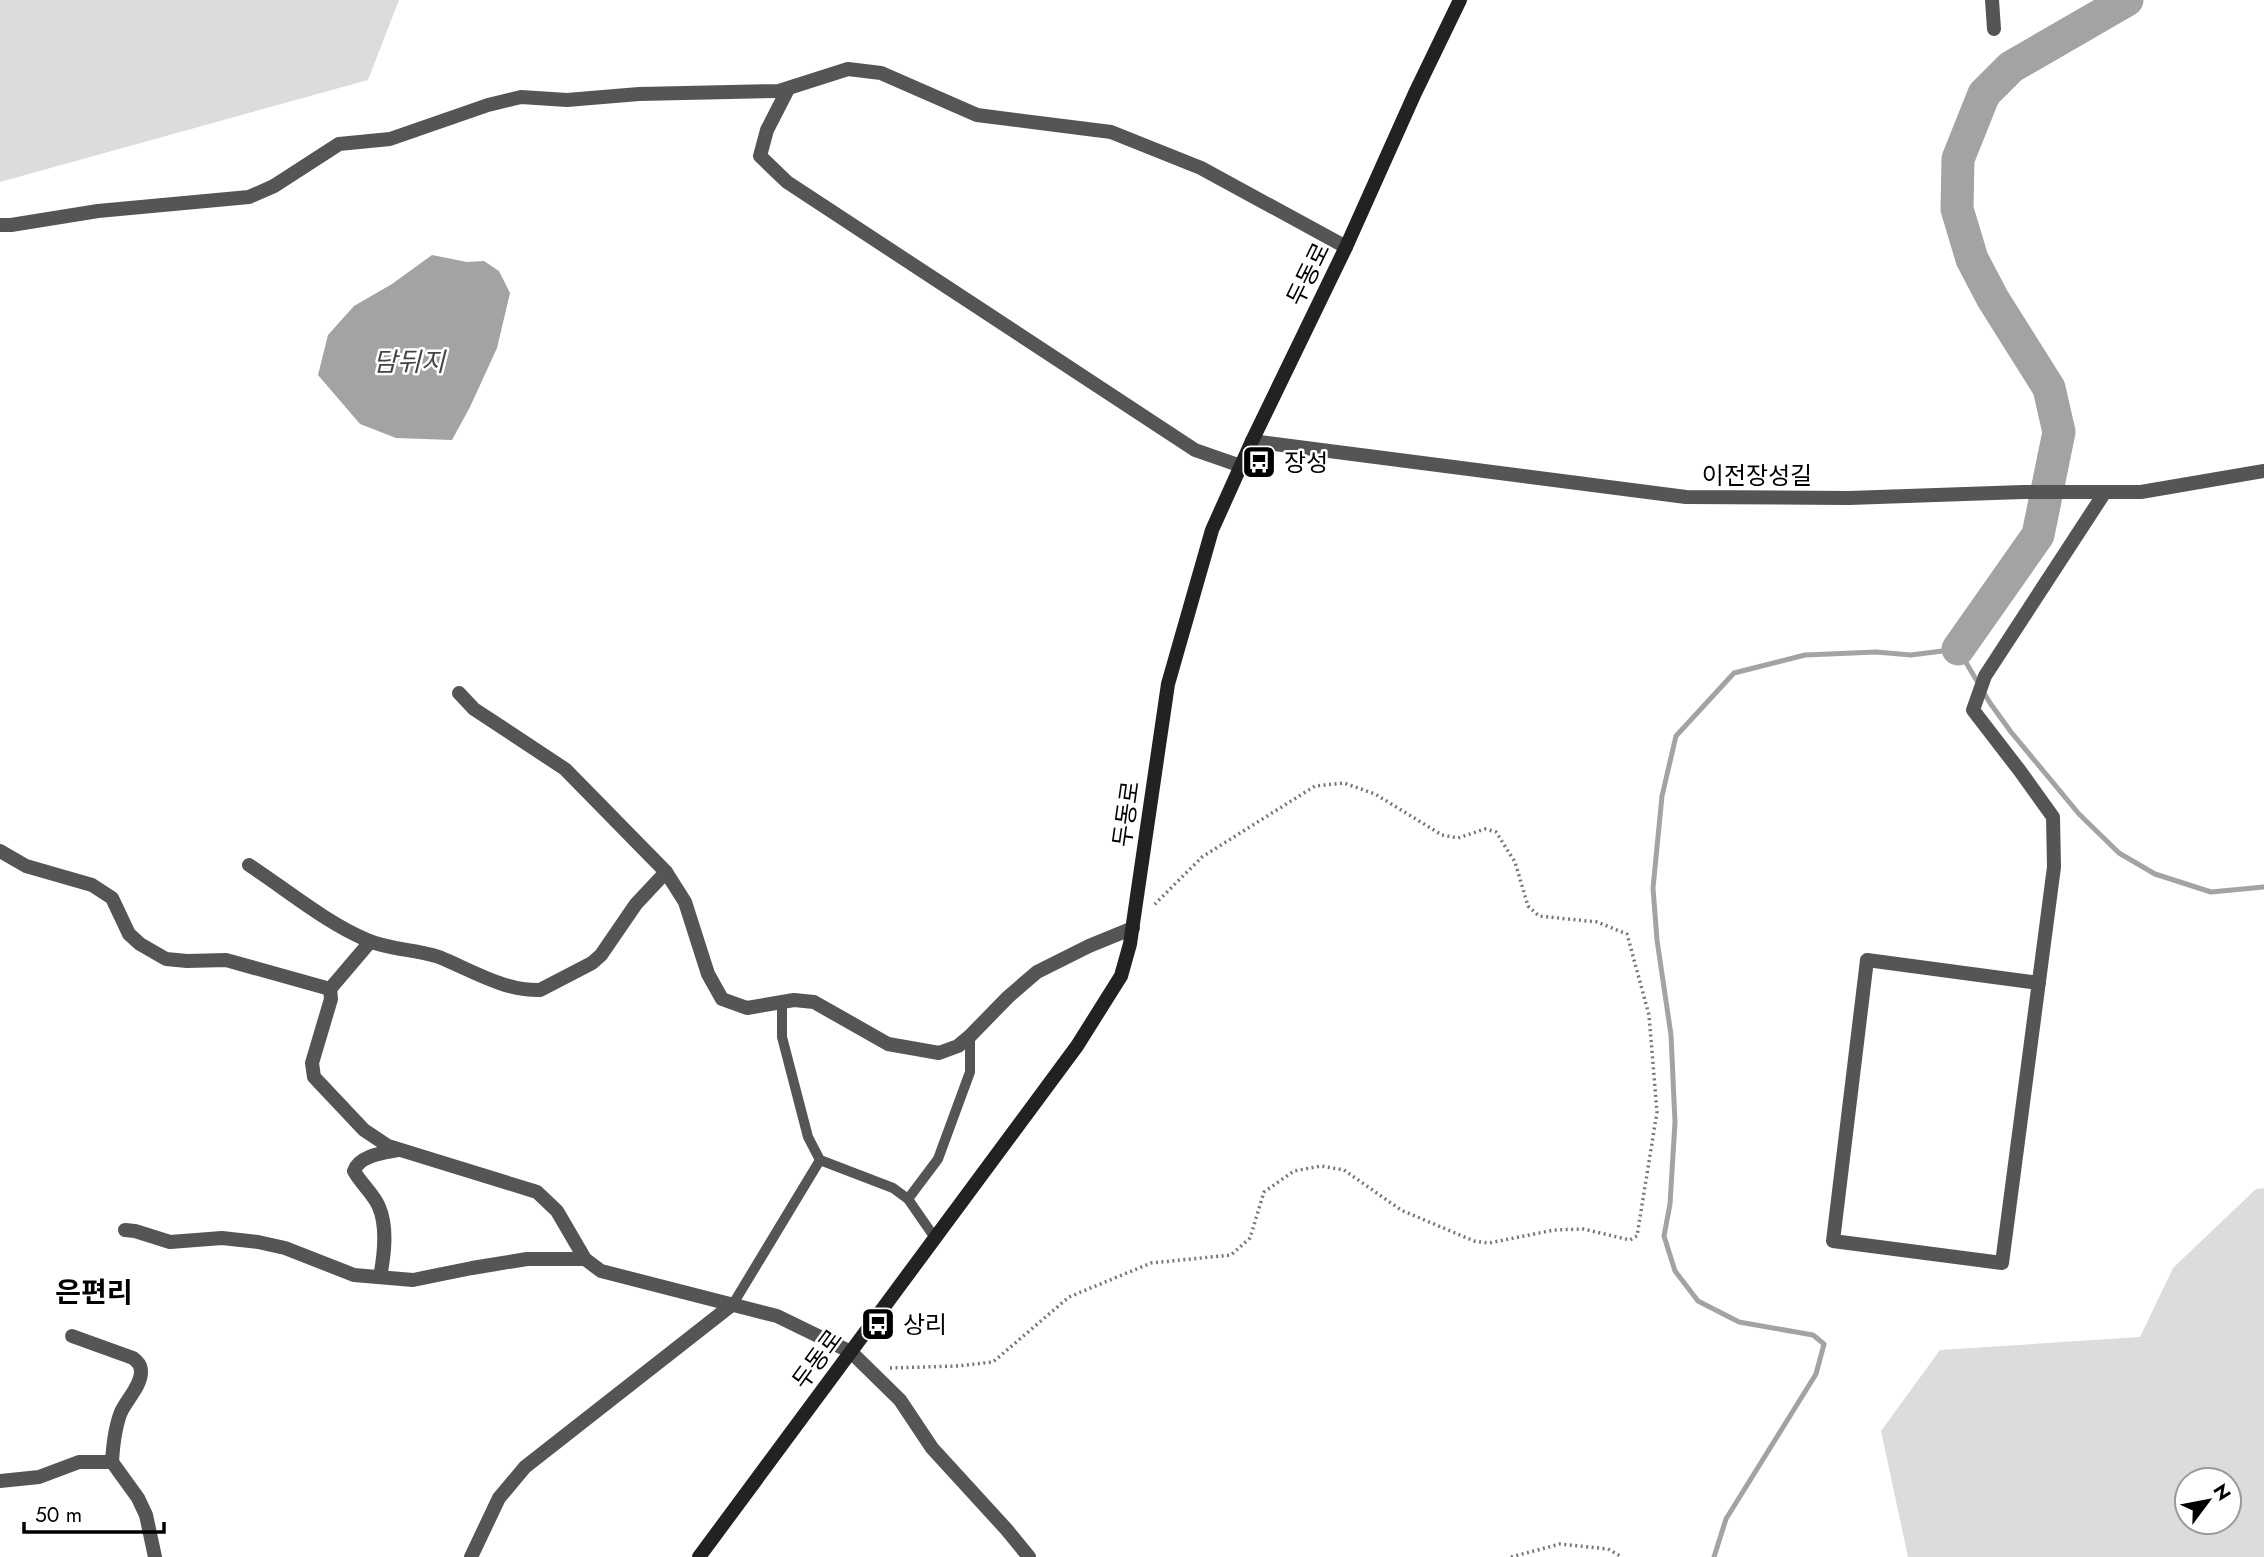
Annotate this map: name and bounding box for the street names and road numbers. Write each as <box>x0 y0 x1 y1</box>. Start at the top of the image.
street label: 두동로 <box>1278 237 1338 311</box>
street label: 이전장성길 <box>1702 458 1812 493</box>
street label: 두동로 <box>1104 779 1148 849</box>
street label: 두동로 <box>783 1322 851 1396</box>

